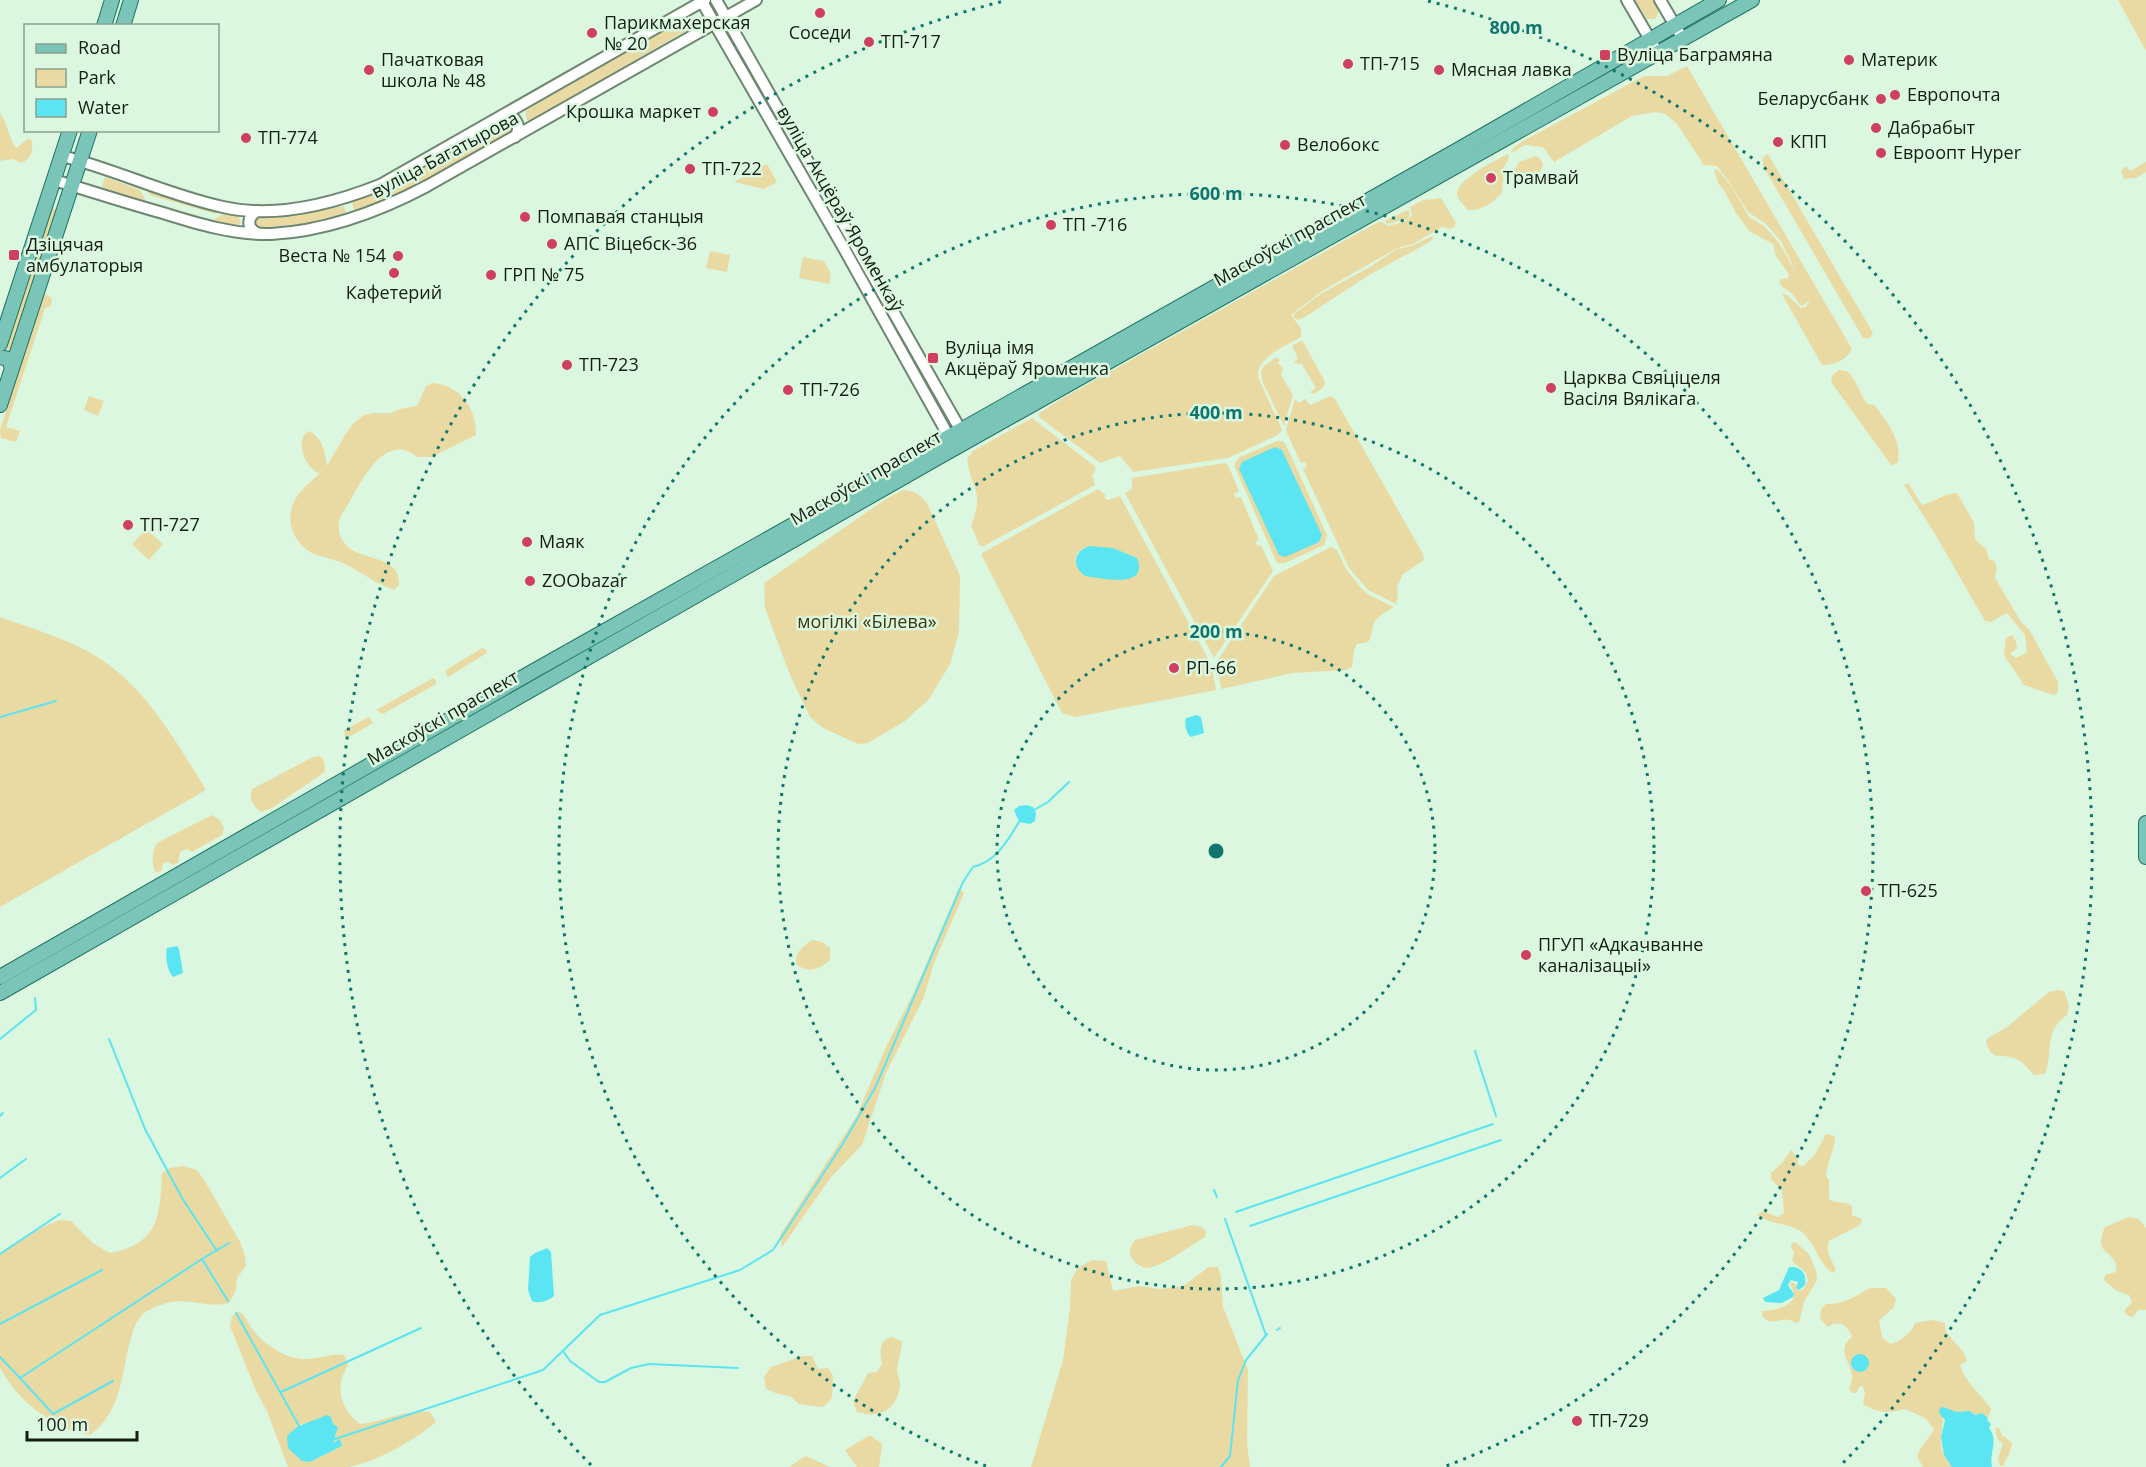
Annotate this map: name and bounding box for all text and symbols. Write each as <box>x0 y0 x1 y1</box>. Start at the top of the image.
marker: Соседи <box>813 6 827 20</box>
place label: Парикмахерская № 20 <box>604 10 751 55</box>
text: 800 m <box>1489 15 1543 39</box>
place label: Соседи <box>789 20 851 44</box>
legend <box>24 24 219 132</box>
marker: Парикмахерская № 20 <box>585 26 599 40</box>
place label: ТП-717 <box>881 29 941 53</box>
text: Road <box>78 35 121 59</box>
marker: ТП-717 <box>862 35 876 49</box>
place label: Вуліца Баграмяна <box>1617 42 1773 66</box>
place label: Пачатковая школа № 48 <box>381 47 486 92</box>
place label: Материк <box>1861 47 1938 71</box>
marker: Вуліца Баграмяна <box>1598 48 1612 62</box>
place label: ТП-715 <box>1360 51 1420 75</box>
marker: Материк <box>1842 53 1856 67</box>
marker: ТП-715 <box>1341 57 1355 71</box>
place label: Мясная лавка <box>1451 57 1572 81</box>
marker: Пачатковая школа № 48 <box>362 63 376 77</box>
marker: Мясная лавка <box>1432 63 1446 77</box>
text: Park <box>78 65 116 89</box>
place label: Европочта <box>1907 82 2001 106</box>
place label: Беларусбанк <box>1758 86 1870 110</box>
marker: Европочта <box>1888 88 1902 102</box>
marker: Беларусбанк <box>1874 92 1888 106</box>
text: Water <box>78 95 129 119</box>
place label: Крошка маркет <box>566 99 702 123</box>
street label: вуліца Акцёраў Яроменкаў <box>772 102 910 316</box>
street label: вуліца Багатырова <box>367 105 522 203</box>
marker: Крошка маркет <box>706 105 720 119</box>
place label: Дабрабыт <box>1888 115 1976 139</box>
marker: Дабрабыт <box>1869 121 1883 135</box>
place label: ТП-774 <box>258 125 318 149</box>
place label: КПП <box>1790 129 1827 153</box>
marker: ТП-774 <box>239 131 253 145</box>
place label: Велобокс <box>1297 132 1380 156</box>
marker: КПП <box>1771 135 1785 149</box>
marker: Велобокс <box>1278 138 1292 152</box>
place label: Евроопт Hyper <box>1893 140 2022 164</box>
marker: Евроопт Hyper <box>1874 146 1888 160</box>
place label: ТП-722 <box>702 156 762 180</box>
marker: ТП-722 <box>683 162 697 176</box>
place label: Трамвай <box>1503 165 1579 189</box>
marker: Трамвай <box>1484 171 1498 185</box>
text: 600 m <box>1189 181 1243 205</box>
street label: Маскоўскі праспект <box>1209 187 1371 291</box>
place label: Помпавая станцыя <box>537 204 704 228</box>
marker: Помпавая станцыя <box>518 210 532 224</box>
place label: ТП -716 <box>1063 212 1127 236</box>
marker: ТП -716 <box>1044 218 1058 232</box>
place label: АПС Віцебск-36 <box>564 231 697 255</box>
place label: Дзіцячая амбулаторыя <box>26 232 143 277</box>
marker: АПС Віцебск-36 <box>545 237 559 251</box>
place label: Веста № 154 <box>279 243 386 267</box>
marker: Дзіцячая амбулаторыя <box>7 248 21 262</box>
marker: Веста № 154 <box>391 249 405 263</box>
place label: ГРП № 75 <box>503 262 585 286</box>
marker: Кафетерий <box>387 266 401 280</box>
marker: ГРП № 75 <box>484 268 498 282</box>
place label: Кафетерий <box>346 280 442 304</box>
place label: Вуліца імя Акцёраў Яроменка <box>945 335 1109 380</box>
marker: Вуліца імя Акцёраў Яроменка <box>926 351 940 365</box>
place label: ТП-723 <box>579 352 639 376</box>
marker: ТП-723 <box>560 358 574 372</box>
place label: Царква Свяціцеля Васіля Вялікага <box>1563 365 1721 410</box>
place label: ТП-726 <box>800 377 860 401</box>
marker: Царква Свяціцеля Васіля Вялікага <box>1544 381 1558 395</box>
marker: ТП-726 <box>781 383 795 397</box>
text: 400 m <box>1189 400 1243 424</box>
street label: Маскоўскі праспект <box>785 424 946 530</box>
place label: ТП-727 <box>140 512 200 536</box>
marker: ТП-727 <box>121 518 135 532</box>
place label: Маяк <box>539 529 585 553</box>
marker: Маяк <box>520 535 534 549</box>
place label: ZOObazar <box>542 568 628 592</box>
marker: ZOObazar <box>523 574 537 588</box>
park label: могілкі «Білева» <box>797 609 937 633</box>
text: 200 m <box>1189 619 1243 643</box>
place label: РП-66 <box>1186 655 1236 679</box>
marker: РП-66 <box>1167 661 1181 675</box>
street label: Маскоўскі праспект <box>362 664 523 770</box>
centre of rings <box>1206 841 1226 861</box>
place label: ТП-625 <box>1878 878 1938 902</box>
marker: ТП-625 <box>1859 884 1873 898</box>
place label: ПГУП «Адкачванне каналізацыі» <box>1538 932 1703 977</box>
marker: ПГУП «Адкачванне каналізацыі» <box>1519 948 1533 962</box>
scale bar <box>27 1404 136 1442</box>
place label: ТП-729 <box>1589 1408 1649 1432</box>
text: 100 m <box>36 1412 88 1436</box>
marker: ТП-729 <box>1570 1414 1584 1428</box>

